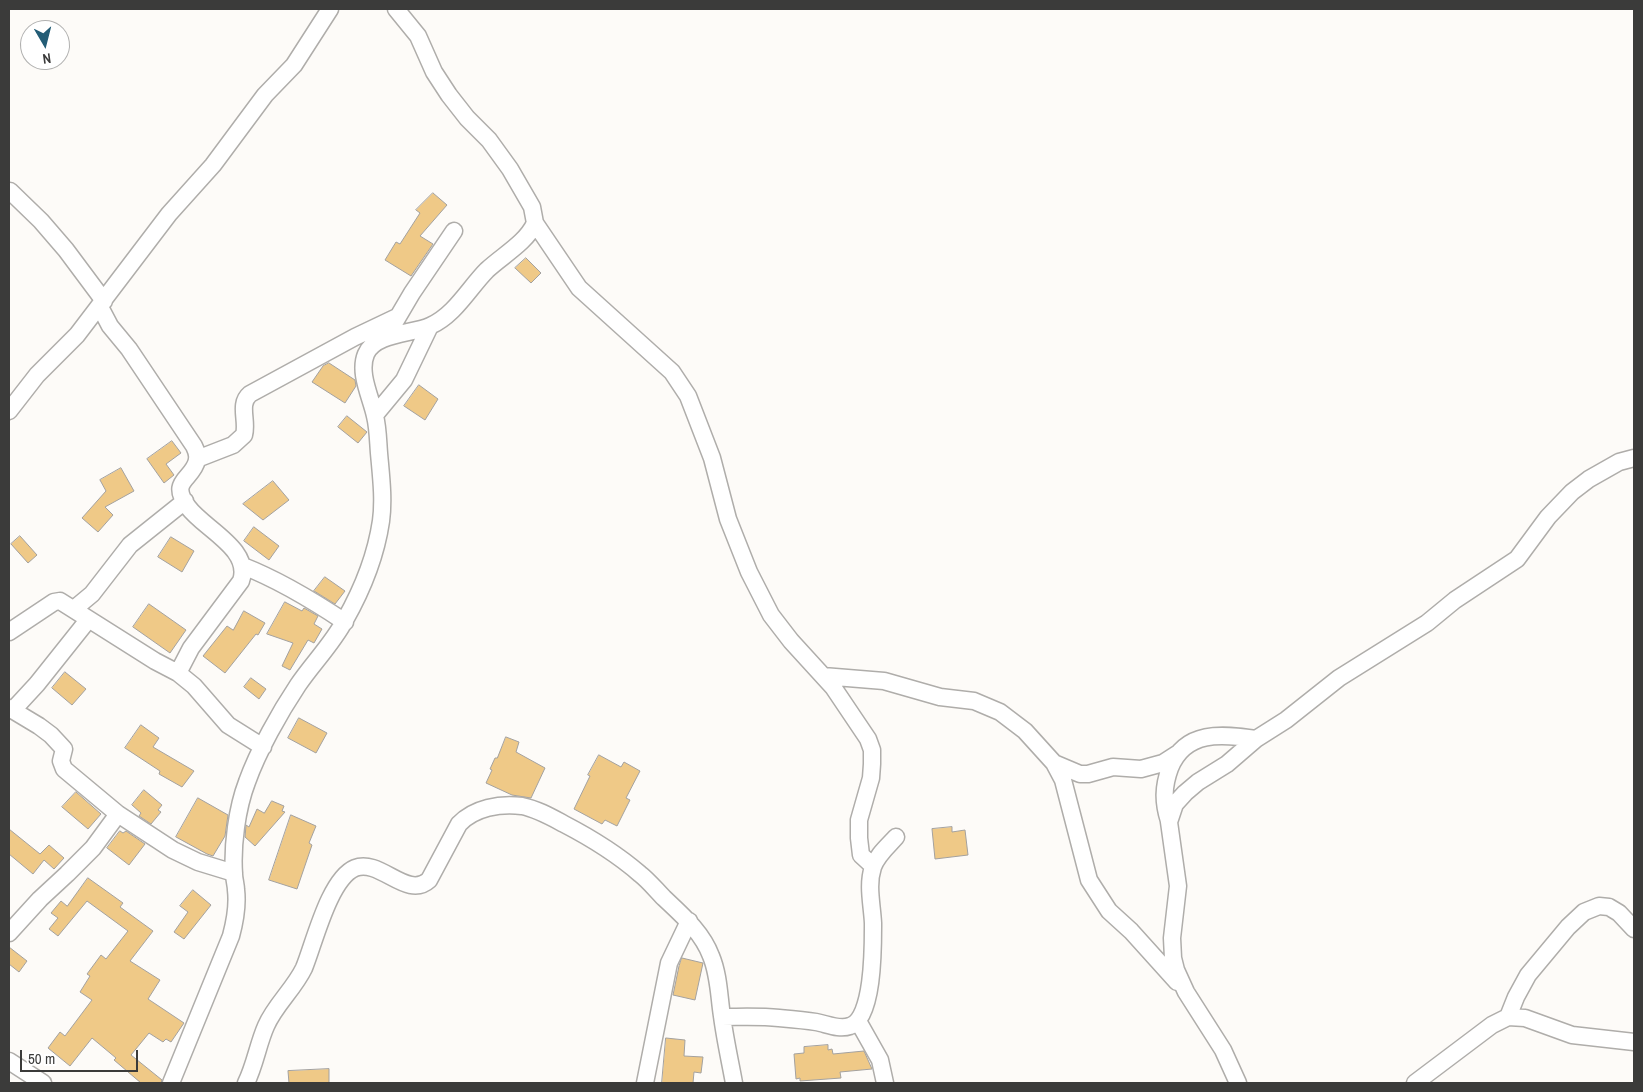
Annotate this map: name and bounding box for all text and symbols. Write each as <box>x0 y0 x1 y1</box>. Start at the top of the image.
north arrow <box>20 20 70 70</box>
text: N <box>42 49 52 68</box>
scale bar <box>22 1040 140 1072</box>
text: 50 m <box>28 1048 55 1069</box>

